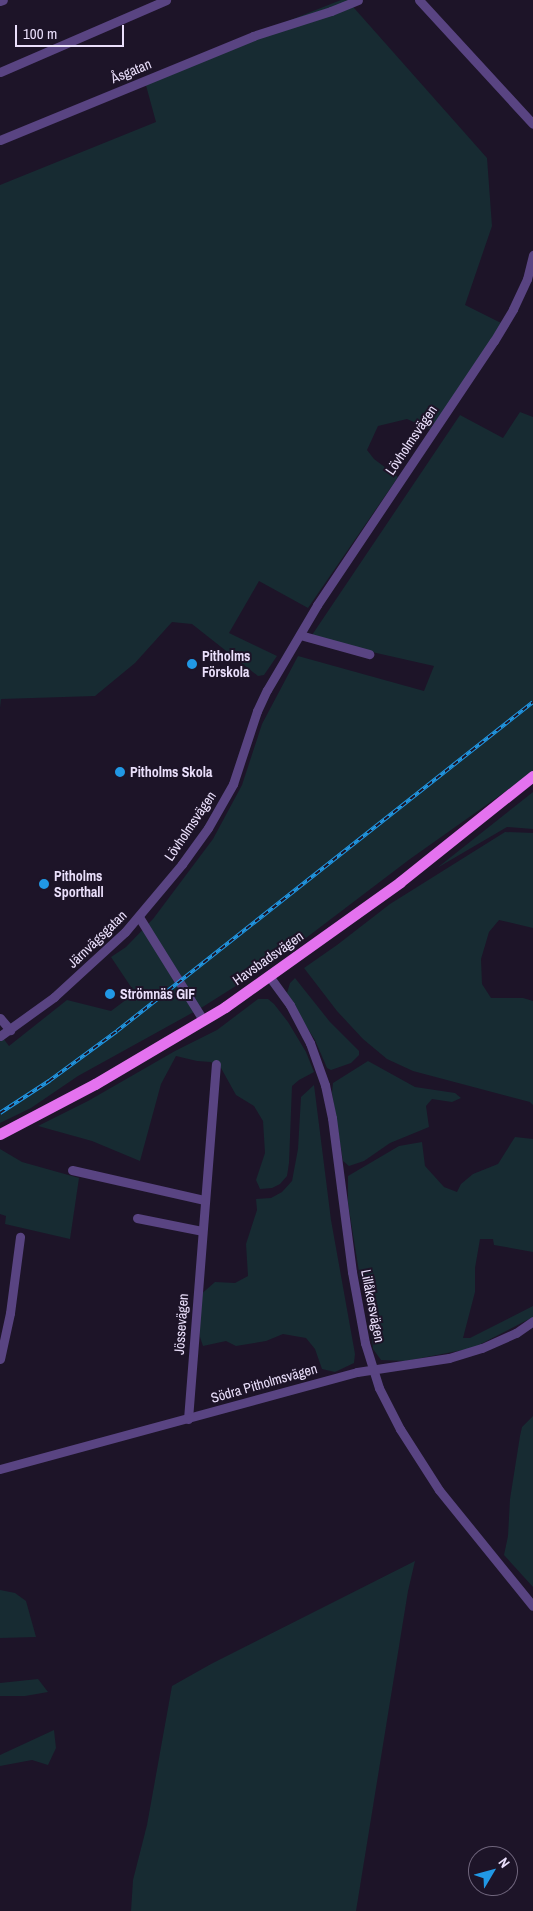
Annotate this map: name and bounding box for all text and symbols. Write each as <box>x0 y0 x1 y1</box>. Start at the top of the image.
scale bar <box>18 15 126 47</box>
text: 100 m <box>23 23 57 44</box>
street label: Åsgatan <box>108 55 154 87</box>
street label: Lövholmsvägen <box>382 402 440 478</box>
place label: Pitholms Förskola <box>202 648 250 680</box>
marker: Pitholms Förskola <box>186 658 198 670</box>
place label: Pitholms Skola <box>130 764 212 780</box>
marker: Pitholms Skola <box>114 766 126 778</box>
street label: Lövholmsvägen <box>161 788 219 864</box>
place label: Pitholms Sporthall <box>54 868 104 900</box>
marker: Pitholms Sporthall <box>38 878 50 890</box>
street label: Järnvägsgatan <box>64 907 130 971</box>
street label: Havsbadsvägen <box>229 928 307 988</box>
place label: Strömnäs GIF <box>120 986 195 1002</box>
marker: Strömnäs GIF <box>104 988 116 1000</box>
street label: Lillåkersvägen <box>358 1268 388 1344</box>
street label: Jössevägen <box>170 1293 192 1355</box>
street label: Södra Pitholmsvägen <box>209 1360 319 1406</box>
north arrow <box>468 1846 518 1896</box>
text: N <box>494 1854 514 1871</box>

